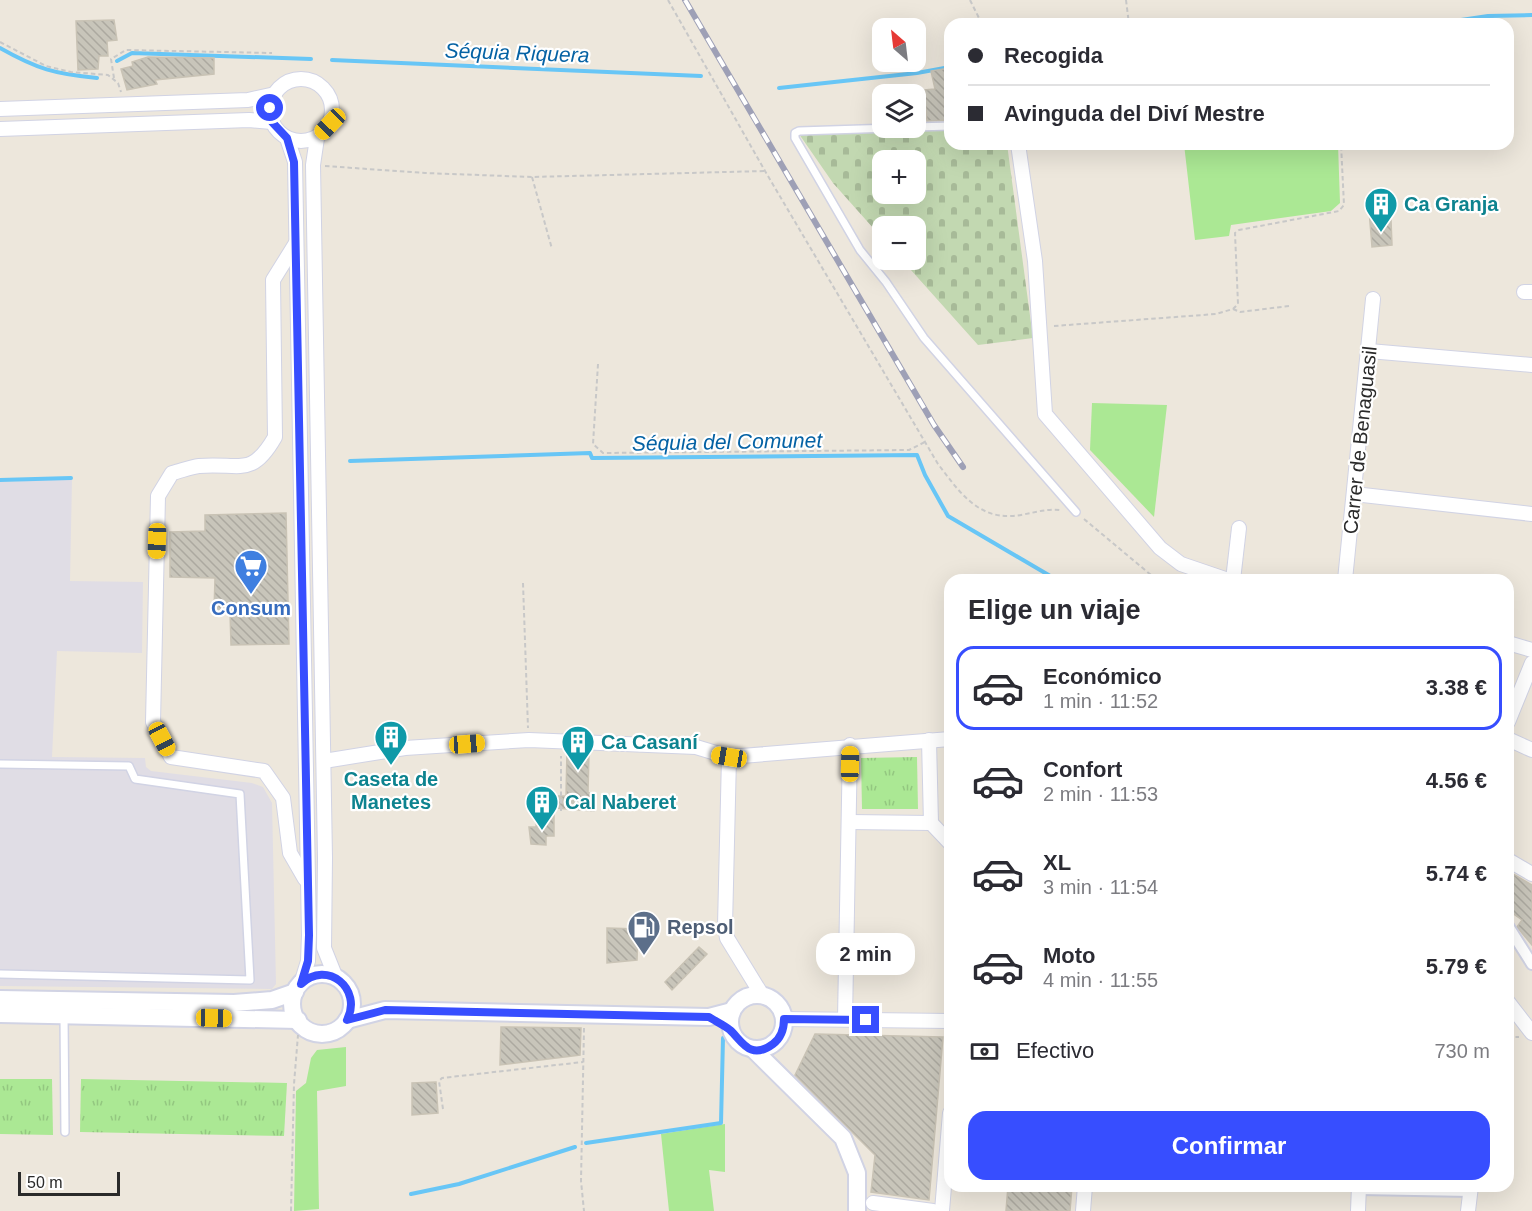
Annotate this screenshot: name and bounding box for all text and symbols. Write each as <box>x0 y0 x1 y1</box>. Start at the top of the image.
north arrow <box>872 18 926 72</box>
map controls <box>872 18 926 270</box>
water label: Séquia Riquera <box>444 38 590 67</box>
text: Recogida <box>1004 43 1103 68</box>
button: layers <box>872 84 926 138</box>
route start <box>256 94 283 121</box>
text: Avinguda del Diví Mestre <box>1004 101 1265 126</box>
car <box>311 105 349 143</box>
button: + <box>872 150 926 204</box>
building icon: Ca Granja <box>1363 186 1399 233</box>
place label: Ca Granja <box>1404 193 1499 215</box>
button: − <box>872 216 926 270</box>
street label: Carrer de Benaguasil <box>1339 345 1381 535</box>
water label: Séquia del Comunet <box>632 428 823 455</box>
car <box>147 523 167 559</box>
supermarket icon: Consum <box>233 548 269 595</box>
text: Elige un viaje <box>968 595 1141 625</box>
place label: Consum <box>211 597 291 619</box>
icon: car <box>971 661 1025 715</box>
text: Económico <box>1043 664 1162 689</box>
text: 3.38 € <box>1426 675 1487 700</box>
text: 1 min · 11:52 <box>1043 690 1158 712</box>
car <box>146 719 178 759</box>
building icon: Caseta de Manetes <box>373 719 409 766</box>
building icon: Ca Casaní <box>560 724 596 771</box>
place label: Ca Casaní <box>601 731 699 753</box>
car <box>448 734 486 754</box>
car <box>710 745 748 769</box>
car <box>841 746 859 782</box>
icon: car <box>971 754 1025 808</box>
text: Confort <box>1043 757 1122 782</box>
place label: Caseta de Manetes <box>344 768 438 813</box>
text: 4.56 € <box>1426 768 1487 793</box>
text: 2 min · 11:53 <box>1043 783 1158 805</box>
building icon: Cal Naberet <box>524 784 560 831</box>
place label: Cal Naberet <box>565 791 676 813</box>
icon: car <box>971 847 1025 901</box>
text: XL <box>1043 850 1071 875</box>
text: 5.74 € <box>1426 861 1487 886</box>
text: 3 min · 11:54 <box>1043 876 1158 898</box>
fuel station icon: Repsol <box>626 909 662 956</box>
place label: Repsol <box>667 916 734 938</box>
callout: 2 min <box>816 933 916 975</box>
icon: car <box>971 940 1025 994</box>
text: 2 min <box>839 943 892 965</box>
text: Moto <box>1043 943 1096 968</box>
text: 5.79 € <box>1426 954 1487 979</box>
text: 4 min · 11:55 <box>1043 969 1158 991</box>
route end <box>852 1006 879 1033</box>
car <box>196 1009 232 1027</box>
icon: cash <box>968 1035 1001 1068</box>
text: Efectivo <box>1016 1038 1094 1063</box>
text: 730 m <box>1434 1040 1490 1062</box>
button: Confirmar <box>968 1111 1490 1180</box>
scale bar <box>18 1169 120 1196</box>
text: 50 m <box>27 1174 63 1191</box>

